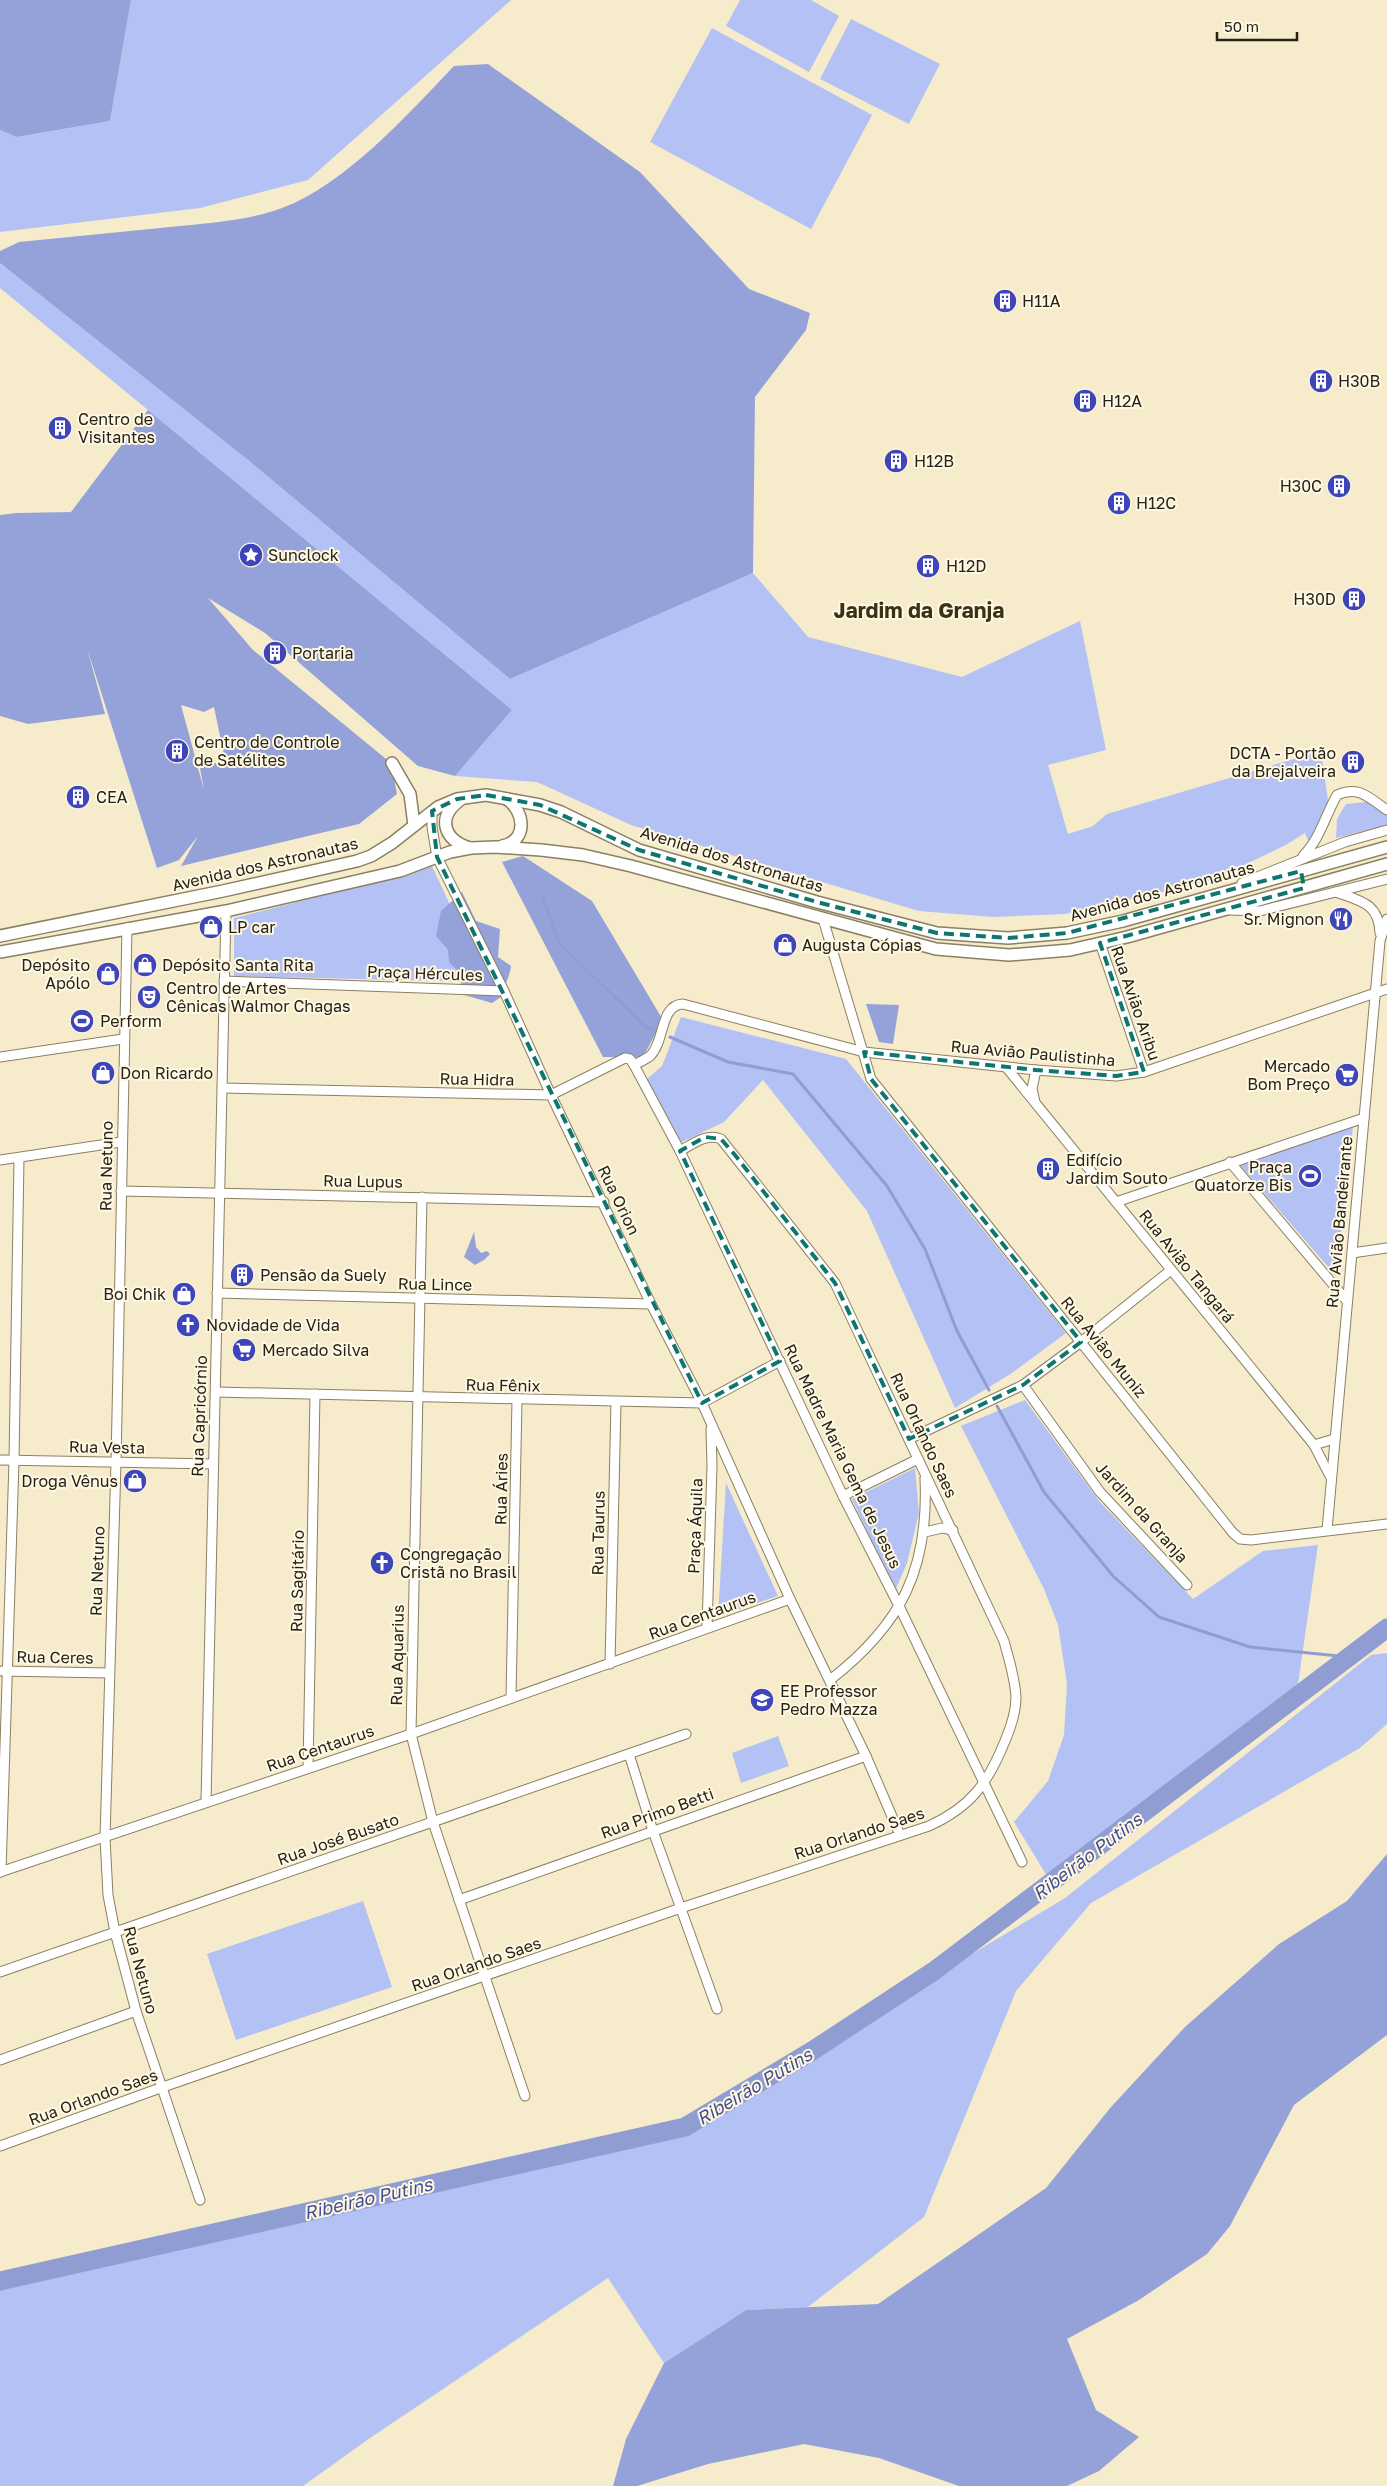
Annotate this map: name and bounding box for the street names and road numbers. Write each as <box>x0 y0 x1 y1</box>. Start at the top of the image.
street label: Avenida dos Astronautas <box>638 822 826 896</box>
street label: Avenida dos Astronautas <box>170 833 360 895</box>
street label: Avenida dos Astronautas <box>1068 857 1256 925</box>
street label: Rua Avião Aribu <box>1107 943 1165 1063</box>
street label: Praça Hércules <box>367 961 483 985</box>
street label: Rua Avião Paulistinha <box>950 1036 1116 1070</box>
street label: Rua Hidra <box>439 1068 515 1090</box>
street label: Rua Netuno <box>95 1121 117 1211</box>
street label: Rua Avião Bandeirante <box>1322 1135 1356 1309</box>
street label: Rua Orion <box>594 1162 644 1238</box>
street label: Rua Lupus <box>323 1170 403 1192</box>
street label: Rua Avião Tangará <box>1135 1205 1239 1327</box>
street label: Rua Lince <box>398 1273 472 1295</box>
street label: Rua Avião Muniz <box>1057 1292 1151 1402</box>
street label: Rua Madre Maria Gema de Jesus <box>780 1340 906 1572</box>
street label: Rua Capricórnio <box>187 1355 211 1477</box>
street label: Rua Orlando Saes <box>886 1369 962 1501</box>
street label: Rua Fênix <box>465 1374 541 1396</box>
street label: Rua Vesta <box>69 1436 145 1458</box>
street label: Rua Áries <box>490 1453 512 1525</box>
street label: Jardim da Granja <box>1091 1457 1193 1567</box>
street label: Praça Áquila <box>683 1478 707 1574</box>
street label: Rua Taurus <box>587 1490 609 1576</box>
street label: Rua Netuno <box>85 1526 109 1616</box>
street label: Rua Sagitário <box>286 1530 308 1632</box>
street label: Rua Centaurus <box>646 1586 758 1644</box>
street label: Rua Aquarius <box>386 1604 408 1706</box>
street label: Rua Ceres <box>16 1646 94 1668</box>
street label: Rua Centaurus <box>263 1720 377 1776</box>
street label: Rua Primo Betti <box>598 1783 716 1843</box>
street label: Rua Orlando Saes <box>791 1803 927 1863</box>
street label: Rua José Busato <box>275 1809 401 1869</box>
street label: Rua Netuno <box>120 1924 162 2016</box>
street label: Rua Orlando Saes <box>409 1932 543 1996</box>
street label: Rua Orlando Saes <box>26 2064 160 2130</box>

